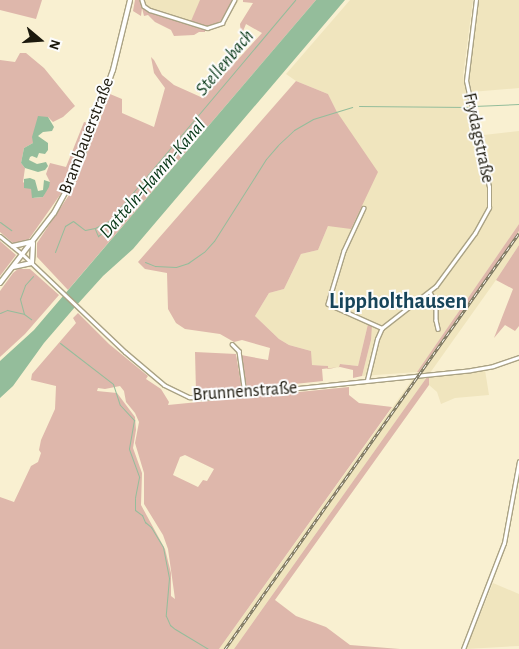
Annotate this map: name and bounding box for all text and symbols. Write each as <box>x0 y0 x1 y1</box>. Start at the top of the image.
north arrow <box>15 15 65 65</box>
water label: Stellenbach <box>191 25 259 101</box>
text: N <box>46 38 62 51</box>
street label: Brambauerstraße <box>55 75 119 197</box>
street label: Frydagstraße <box>458 91 498 185</box>
water label: Datteln-Hamm-Kanal <box>95 114 211 244</box>
district label: Lippholthausen <box>329 289 467 315</box>
street label: Brunnenstraße <box>192 378 298 406</box>

